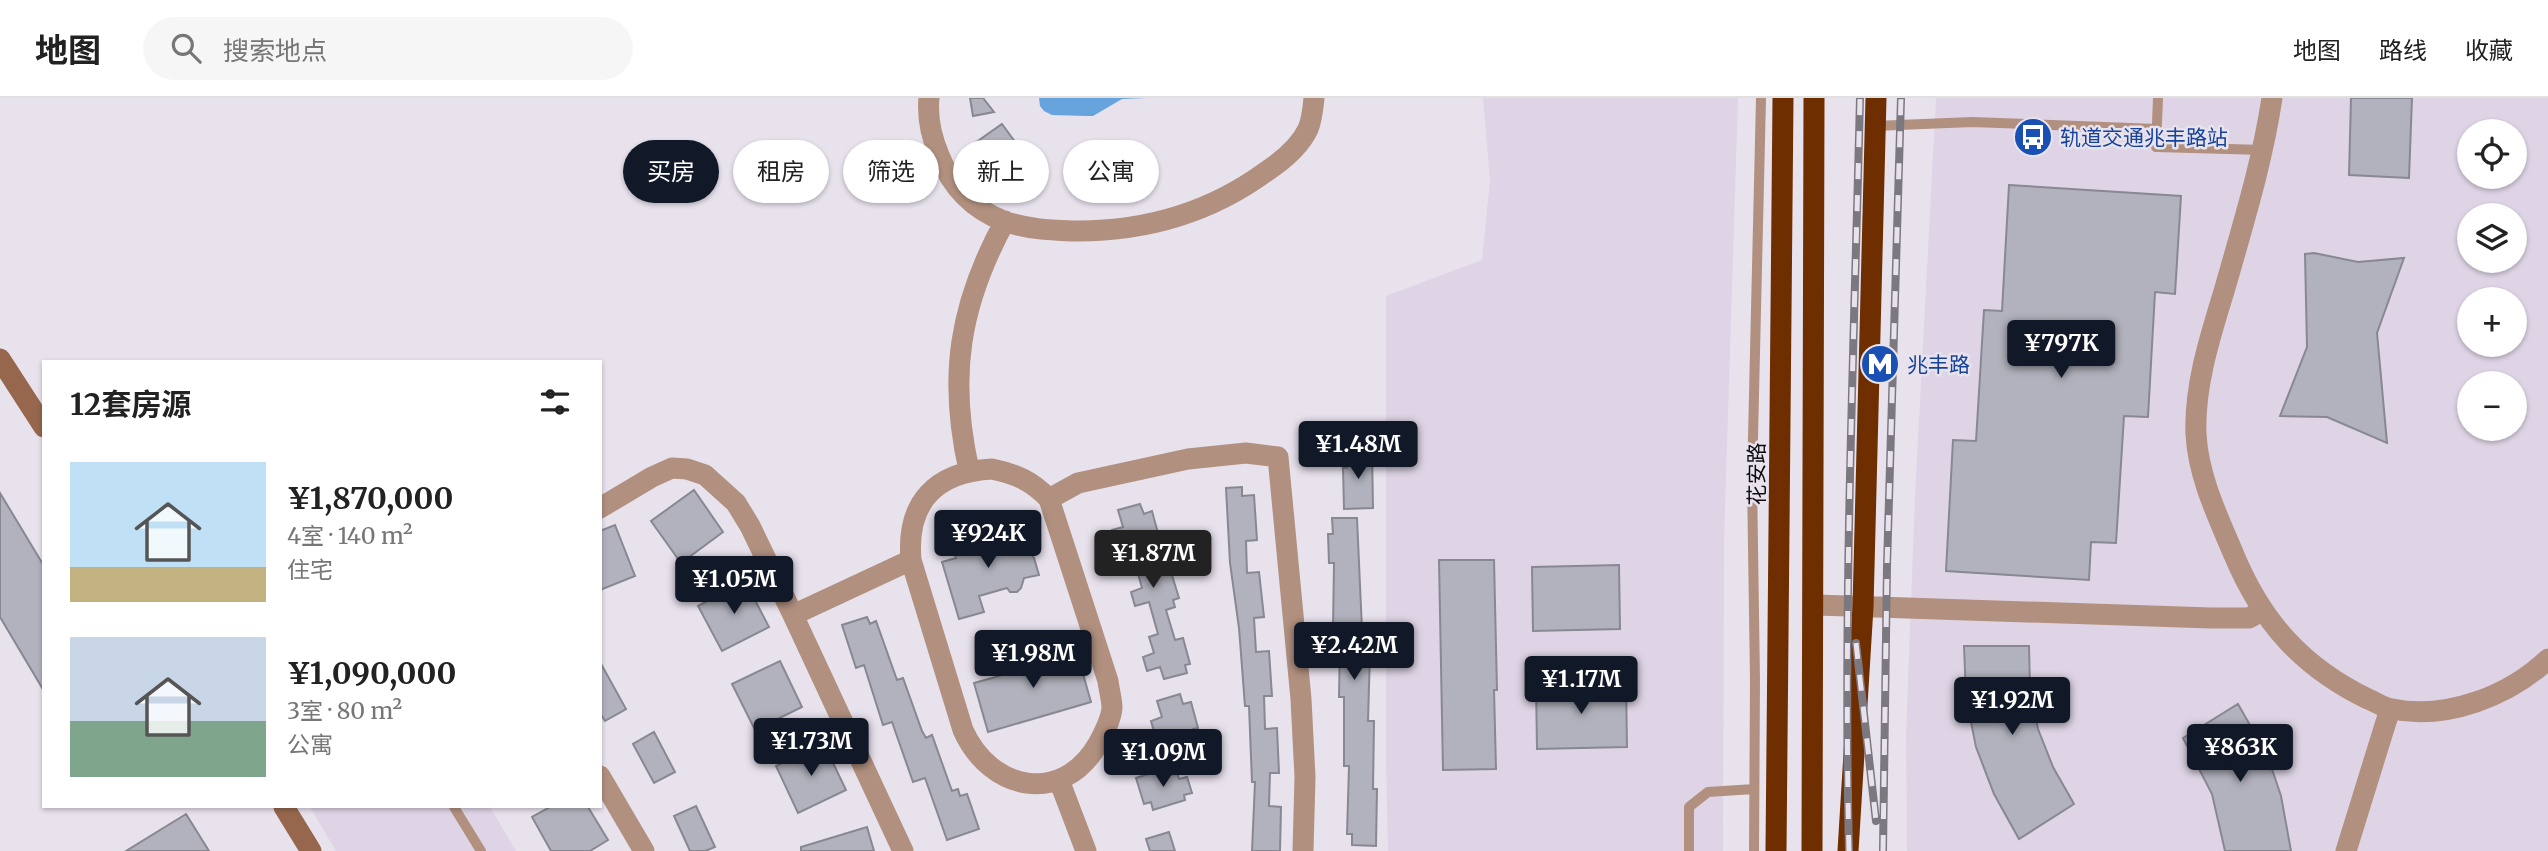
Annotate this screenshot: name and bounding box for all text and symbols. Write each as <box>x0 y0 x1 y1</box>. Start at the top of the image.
search box <box>143 17 633 80</box>
icon: search <box>167 29 205 67</box>
text: 地图 <box>35 30 101 71</box>
text: 搜索地点 <box>223 34 327 67</box>
text: 地图 <box>2293 35 2341 66</box>
text: 路线 <box>2379 35 2427 66</box>
text: 收藏 <box>2465 35 2513 66</box>
bus stop icon: 轨道交通兆丰路站 <box>2012 116 2054 158</box>
map controls <box>2457 119 2527 441</box>
button: locate <box>2457 119 2527 189</box>
place label: 轨道交通兆丰路站 <box>2060 124 2228 151</box>
chip: 买房 <box>623 140 719 203</box>
chip: 租房 <box>733 140 829 203</box>
chip: 筛选 <box>843 140 939 203</box>
chip: 新上 <box>953 140 1049 203</box>
chip: 公寓 <box>1063 140 1159 203</box>
button: layers <box>2457 203 2527 273</box>
button: + <box>2457 287 2527 357</box>
pin: ¥797K <box>2012 320 2110 380</box>
text: ¥797K <box>2023 328 2099 357</box>
metro station icon: 兆丰路 <box>1859 343 1901 385</box>
place label: 兆丰路 <box>1907 351 1970 378</box>
button: − <box>2457 371 2527 441</box>
icon: filters <box>536 383 574 421</box>
text: 12套房源 <box>70 385 191 423</box>
pin: ¥1.48M <box>1301 422 1415 481</box>
text: ¥1.48M <box>1315 429 1401 458</box>
street label: 花安路 <box>1743 443 1770 506</box>
text: ¥1,870,000 <box>287 479 453 517</box>
icon: home <box>126 490 210 574</box>
pin: ¥924K <box>939 510 1037 570</box>
text: ¥924K <box>950 518 1026 547</box>
text: 4室 · 140 m² <box>287 521 413 550</box>
pin: ¥1.87M <box>1096 531 1210 590</box>
text: ¥1.87M <box>1110 538 1196 567</box>
text: 住宅 <box>287 555 333 584</box>
pin: ¥1.05M <box>677 556 791 616</box>
text: ¥1.05M <box>691 564 777 593</box>
pin: ¥2.42M <box>1297 622 1411 682</box>
pin: ¥1.98M <box>976 630 1090 690</box>
text: ¥2.42M <box>1310 630 1398 659</box>
text: ¥1.98M <box>991 638 1075 667</box>
text: ¥1,090,000 <box>287 654 456 692</box>
pin: ¥1.17M <box>1524 656 1638 716</box>
text: ¥1.17M <box>1541 664 1621 693</box>
icon: home <box>126 665 210 749</box>
pin: ¥1.92M <box>1955 678 2069 737</box>
text: ¥1.92M <box>1970 685 2054 714</box>
text: 3室 · 80 m² <box>287 696 402 725</box>
pin: ¥1.73M <box>754 718 868 778</box>
pin: ¥863K <box>2191 724 2289 784</box>
text: ¥1.73M <box>770 726 852 755</box>
text: 公寓 <box>287 730 333 759</box>
pin: ¥1.09M <box>1106 730 1220 789</box>
text: ¥863K <box>2203 732 2277 761</box>
text: ¥1.09M <box>1120 737 1206 766</box>

